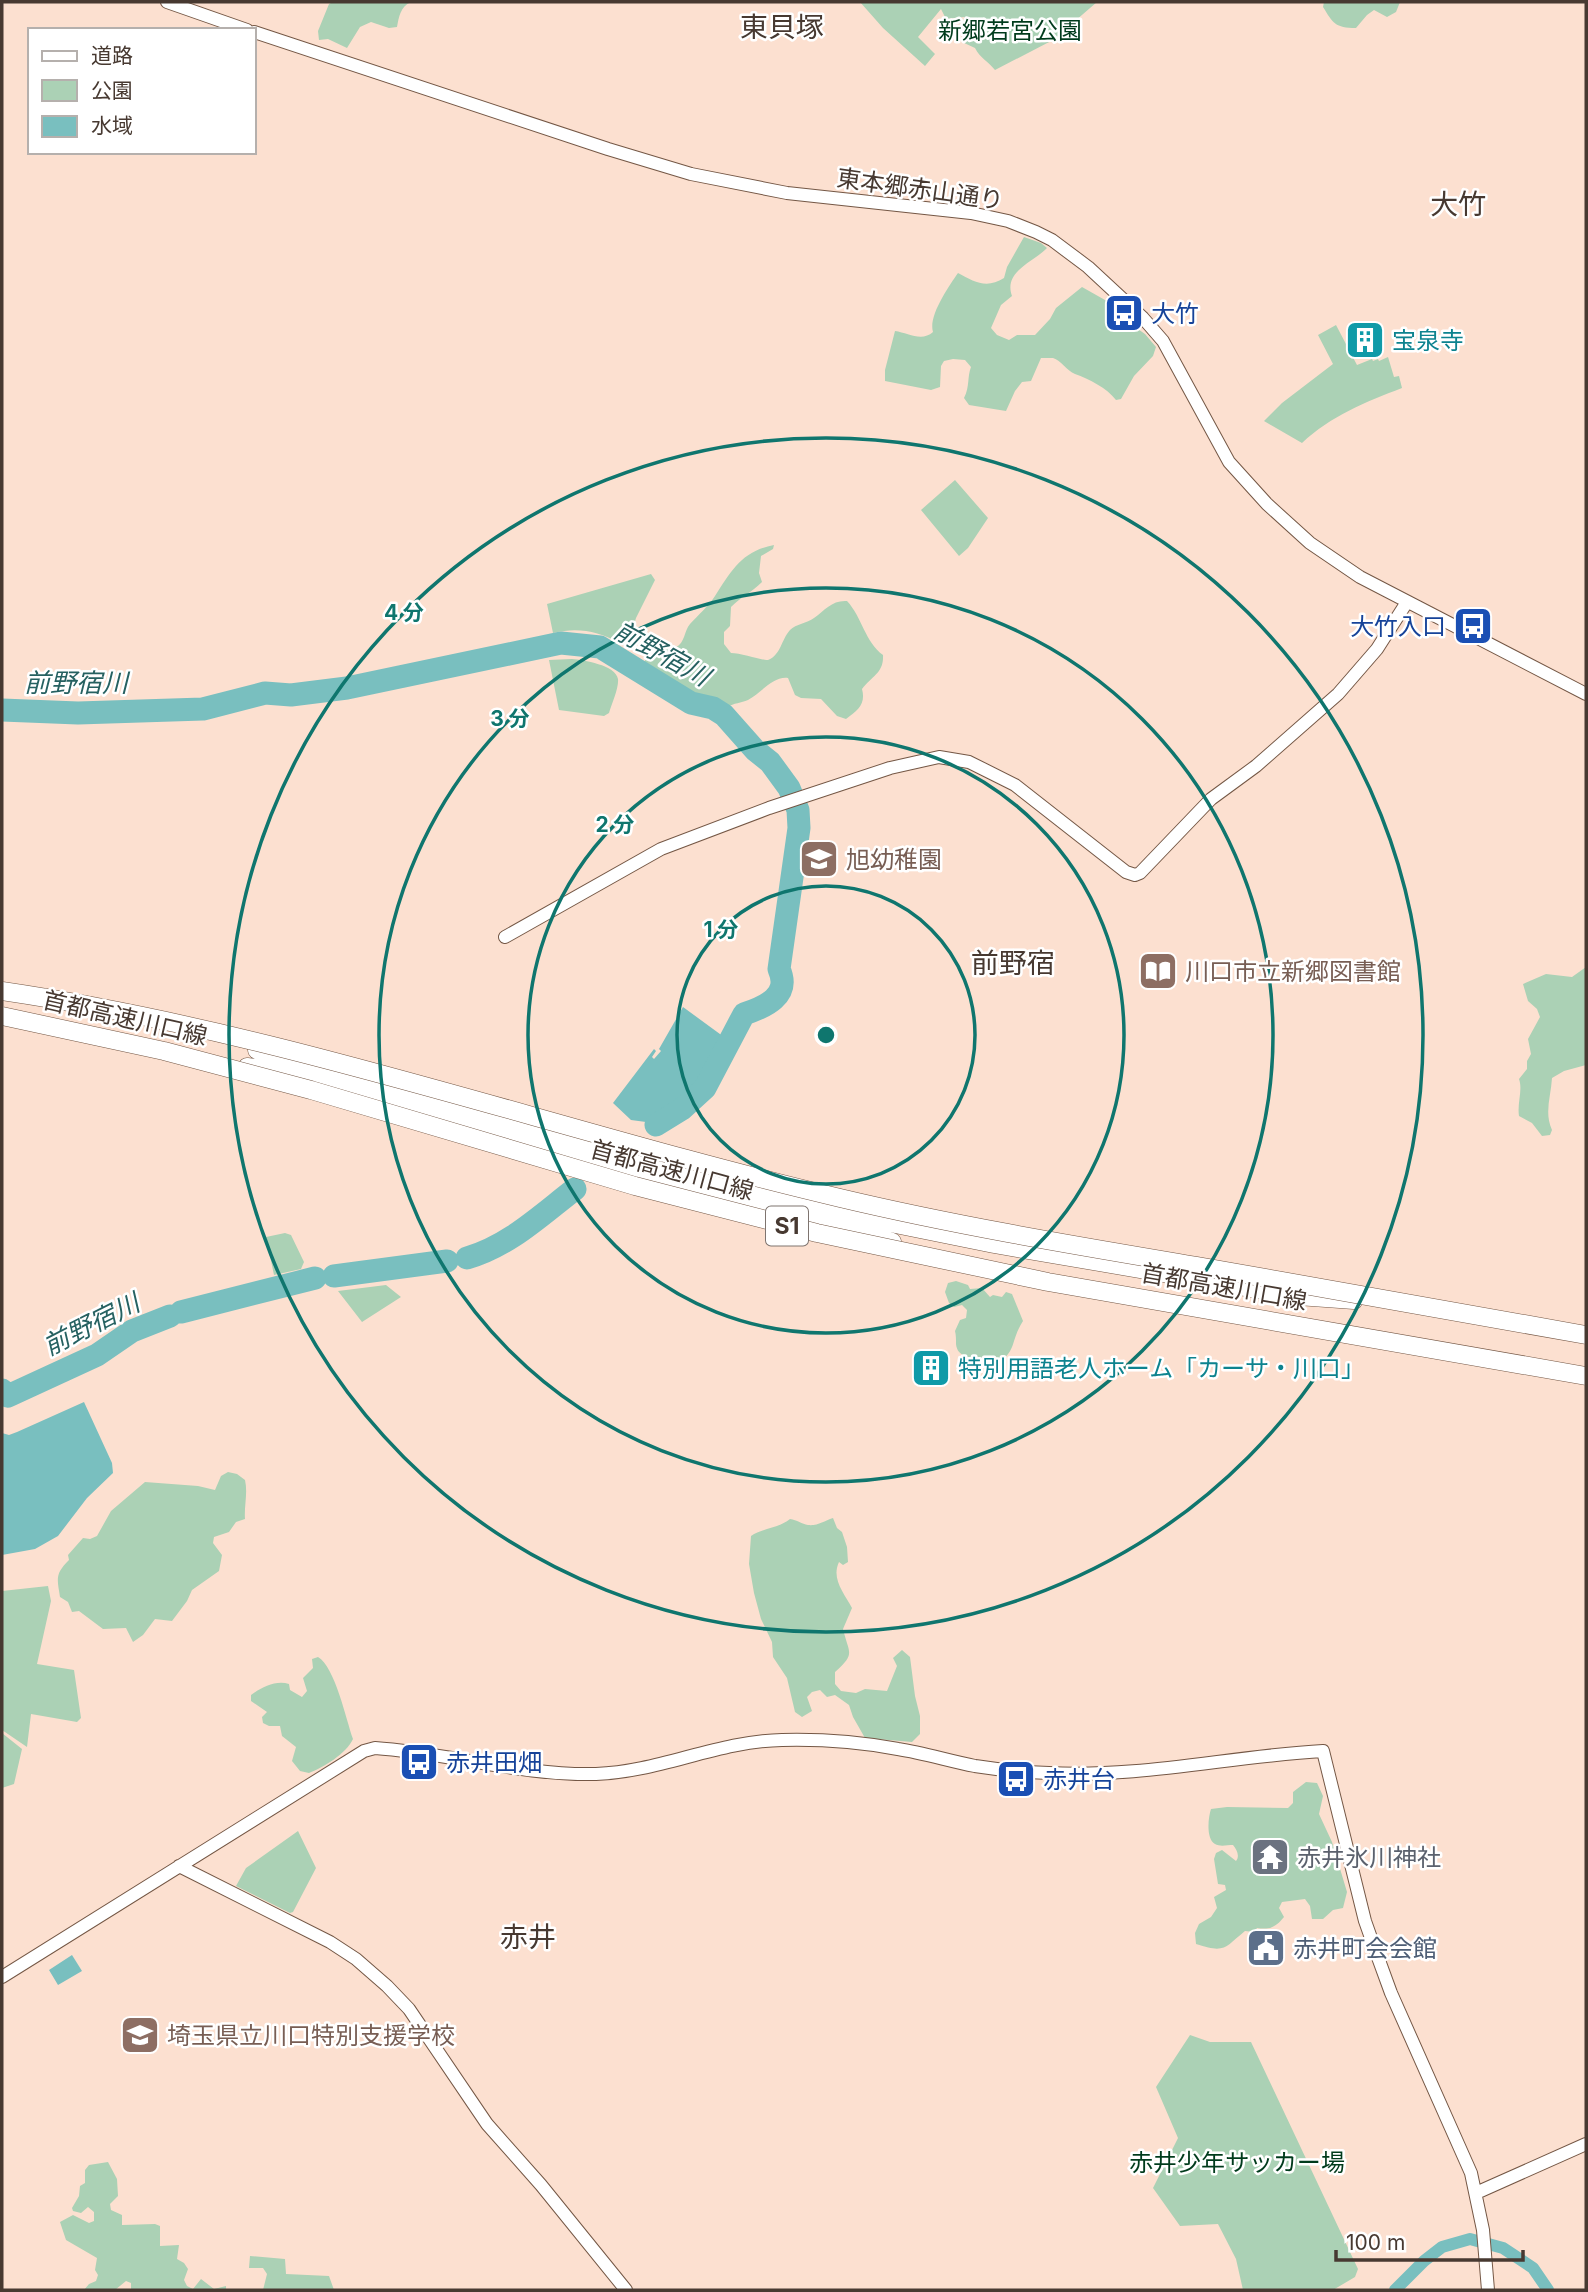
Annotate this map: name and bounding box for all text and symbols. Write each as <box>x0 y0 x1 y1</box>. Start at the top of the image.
district label: 東貝塚 <box>740 10 824 44</box>
park label: 新郷若宮公園 <box>938 16 1082 45</box>
legend <box>28 28 256 154</box>
text: 道路 <box>91 43 133 68</box>
text: 公園 <box>91 78 133 103</box>
text: 水域 <box>91 113 133 138</box>
street label: 東本郷赤山通り <box>835 163 1005 215</box>
district label: 大竹 <box>1430 187 1486 221</box>
bus stop icon: 大竹 <box>1103 292 1145 334</box>
place label: 大竹 <box>1151 299 1199 328</box>
building icon: 宝泉寺 <box>1344 319 1386 361</box>
place label: 宝泉寺 <box>1392 326 1464 355</box>
text: 4 分 <box>384 600 424 625</box>
bus stop icon: 大竹入口 <box>1452 605 1494 647</box>
place label: 大竹入口 <box>1350 612 1446 641</box>
water label: 前野宿川 <box>609 614 718 693</box>
water label: 前野宿川 <box>24 667 131 698</box>
text: 3 分 <box>490 706 530 731</box>
text: 2 分 <box>595 812 635 837</box>
school or university icon: 旭幼稚園 <box>798 838 840 880</box>
place label: 旭幼稚園 <box>846 845 942 874</box>
text: 1 分 <box>703 917 739 942</box>
district label: 前野宿 <box>971 946 1055 980</box>
library icon: 川口市立新郷図書館 <box>1137 950 1179 992</box>
place label: 川口市立新郷図書館 <box>1185 957 1401 986</box>
street label: 首都高速川口線 <box>40 985 210 1051</box>
centre of rings <box>814 1023 838 1047</box>
street label: 首都高速川口線 <box>587 1134 757 1206</box>
road number: S1 <box>766 1206 808 1246</box>
street label: 首都高速川口線 <box>1139 1258 1309 1316</box>
water label: 前野宿川 <box>38 1285 147 1361</box>
building icon: 特別用語老人ホーム「カーサ・川口」 <box>910 1347 952 1389</box>
place label: 特別用語老人ホーム「カーサ・川口」 <box>958 1354 1365 1383</box>
bus stop icon: 赤井田畑 <box>398 1741 440 1783</box>
place label: 赤井田畑 <box>446 1748 542 1777</box>
bus stop icon: 赤井台 <box>995 1758 1037 1800</box>
place label: 赤井台 <box>1043 1765 1115 1794</box>
temple icon: 赤井氷川神社 <box>1249 1836 1291 1878</box>
place label: 赤井氷川神社 <box>1297 1843 1441 1872</box>
district label: 赤井 <box>500 1920 556 1954</box>
public building icon: 赤井町会会館 <box>1245 1927 1287 1969</box>
place label: 赤井町会会館 <box>1293 1934 1437 1963</box>
school or university icon: 埼玉県立川口特別支援学校 <box>119 2014 161 2056</box>
place label: 埼玉県立川口特別支援学校 <box>167 2021 455 2050</box>
park label: 赤井少年サッカー場 <box>1129 2148 1345 2177</box>
scale bar <box>1336 2218 1523 2262</box>
text: 100 m <box>1346 2230 1405 2255</box>

